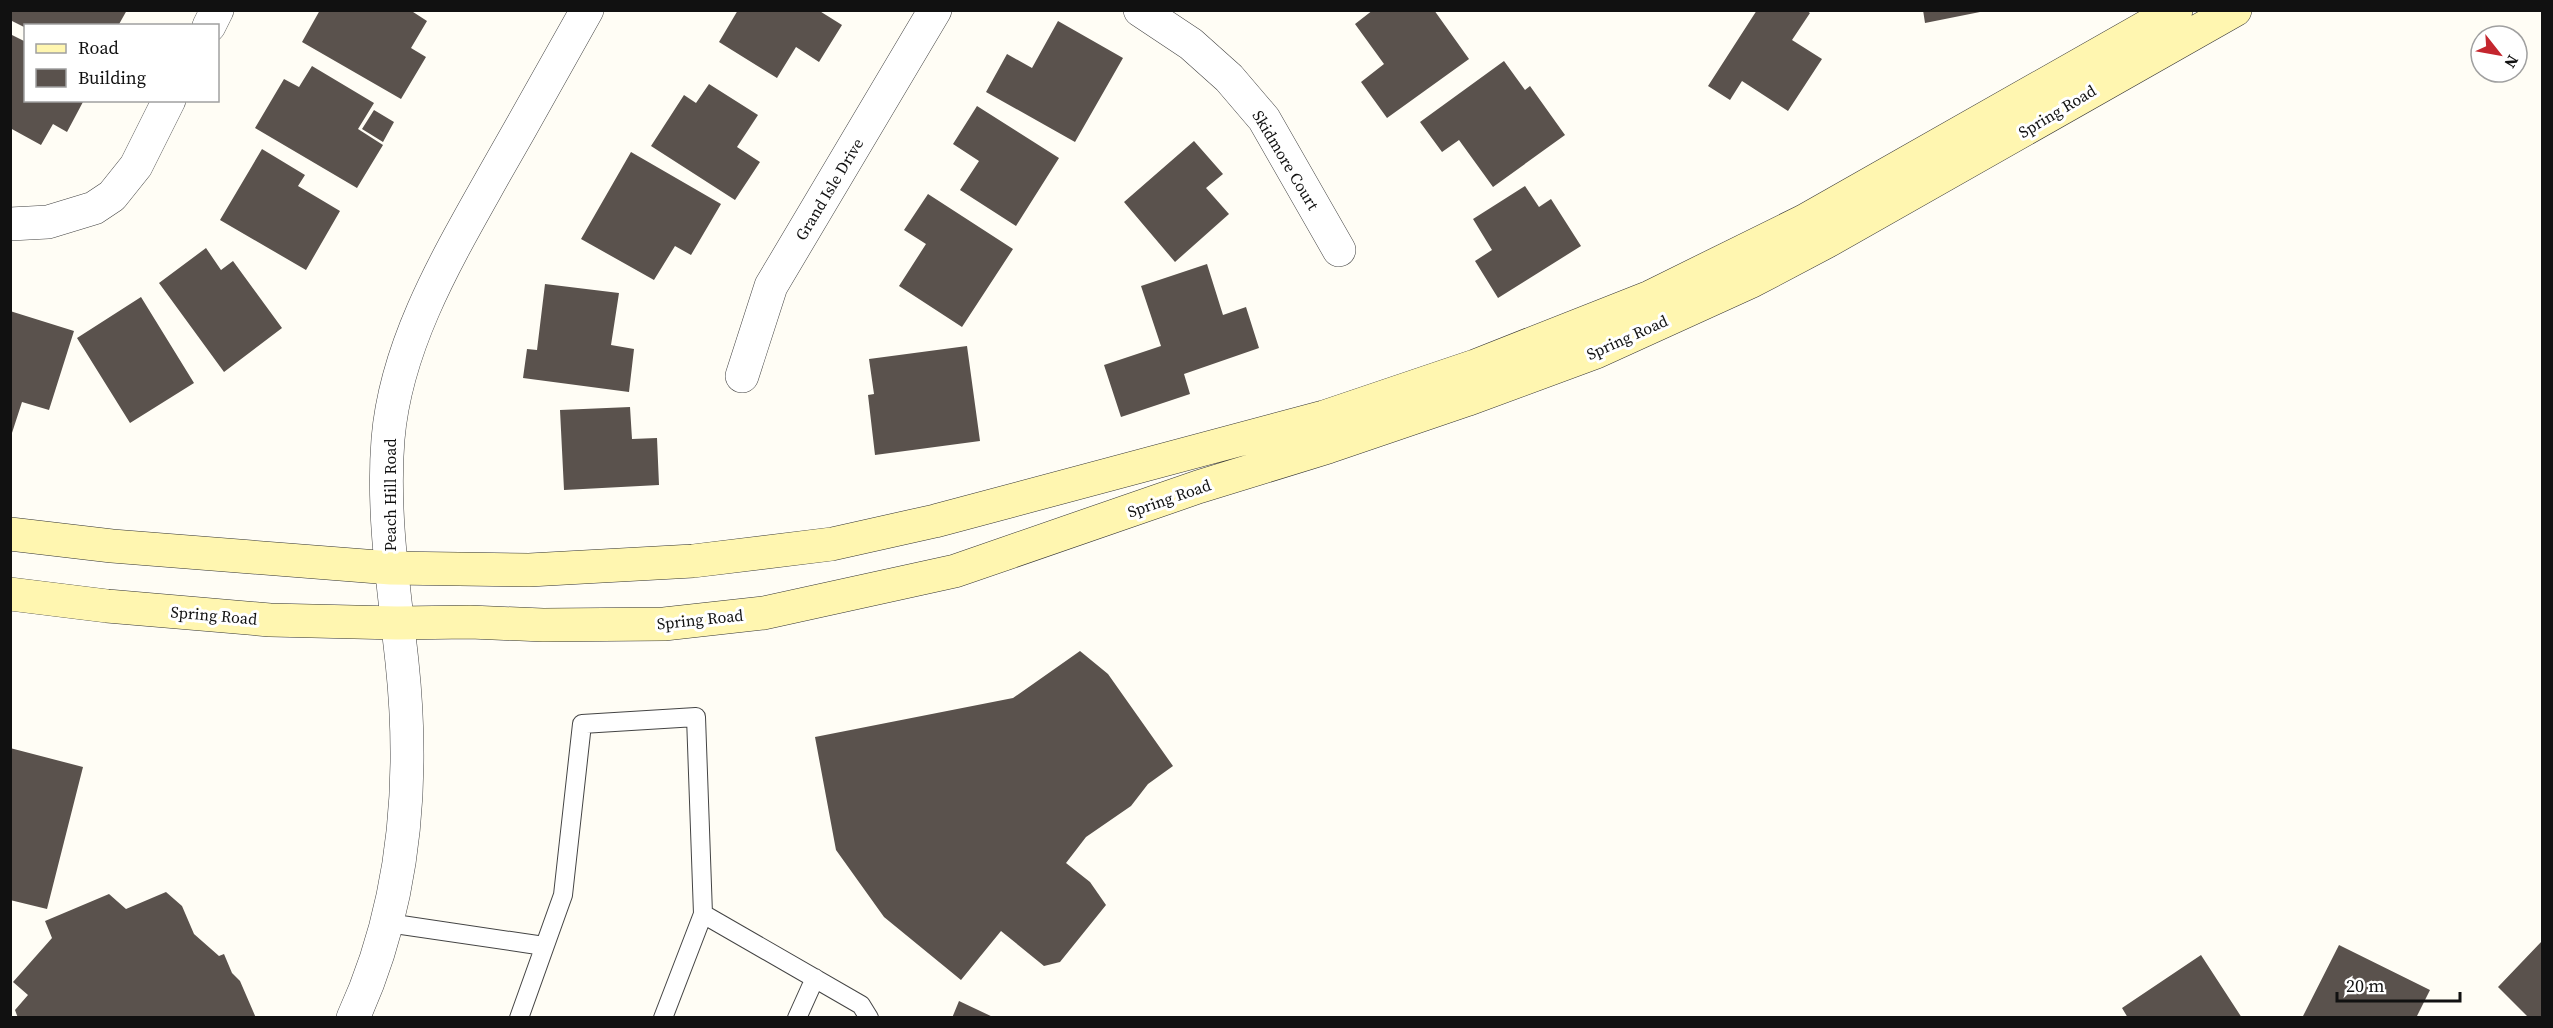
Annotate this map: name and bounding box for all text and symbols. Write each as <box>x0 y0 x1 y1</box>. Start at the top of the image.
legend <box>24 24 219 102</box>
north arrow <box>2469 24 2529 84</box>
text: Road <box>78 35 119 60</box>
text: N <box>2499 51 2524 73</box>
text: Building <box>78 65 146 90</box>
street label: Spring Road <box>2014 79 2100 143</box>
street label: Skidmore Court <box>1248 106 1325 215</box>
street label: Grand Isle Drive <box>790 134 868 244</box>
street label: Spring Road <box>1583 309 1671 365</box>
street label: Peach Hill Road <box>379 438 401 552</box>
street label: Spring Road <box>1124 473 1214 523</box>
street label: Spring Road <box>170 600 258 630</box>
street label: Spring Road <box>656 604 744 634</box>
scale bar <box>2337 965 2460 1003</box>
text: 20 m <box>2346 973 2384 998</box>

